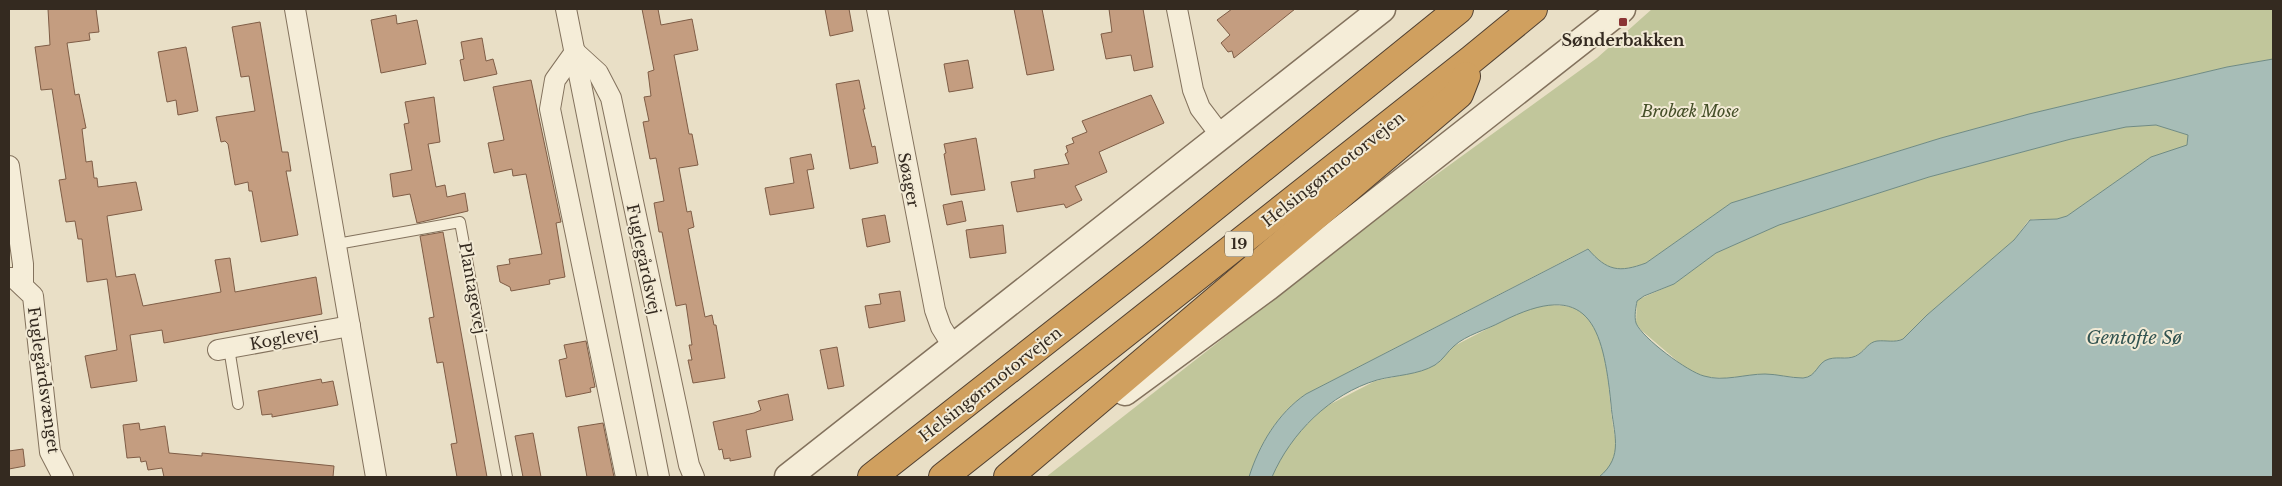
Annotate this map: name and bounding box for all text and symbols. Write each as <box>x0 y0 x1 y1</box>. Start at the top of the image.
marker: Sønderbakken <box>1617 16 1629 28</box>
place label: Sønderbakken <box>1561 30 1685 50</box>
park label: Brobæk Mose <box>1640 101 1740 121</box>
street label: Helsingørmotorvejen <box>1258 107 1408 231</box>
street label: Søager <box>894 151 924 210</box>
street label: Fuglegårdsvej <box>623 202 665 316</box>
road number: 19 <box>1225 232 1253 256</box>
street label: Plantagevej <box>455 241 491 335</box>
street label: Fuglegårdsvænget <box>24 305 64 455</box>
street label: Koglevej <box>248 322 320 354</box>
street label: Helsingørmotorvejen <box>915 322 1065 446</box>
water label: Gentofte Sø <box>2086 327 2182 349</box>

